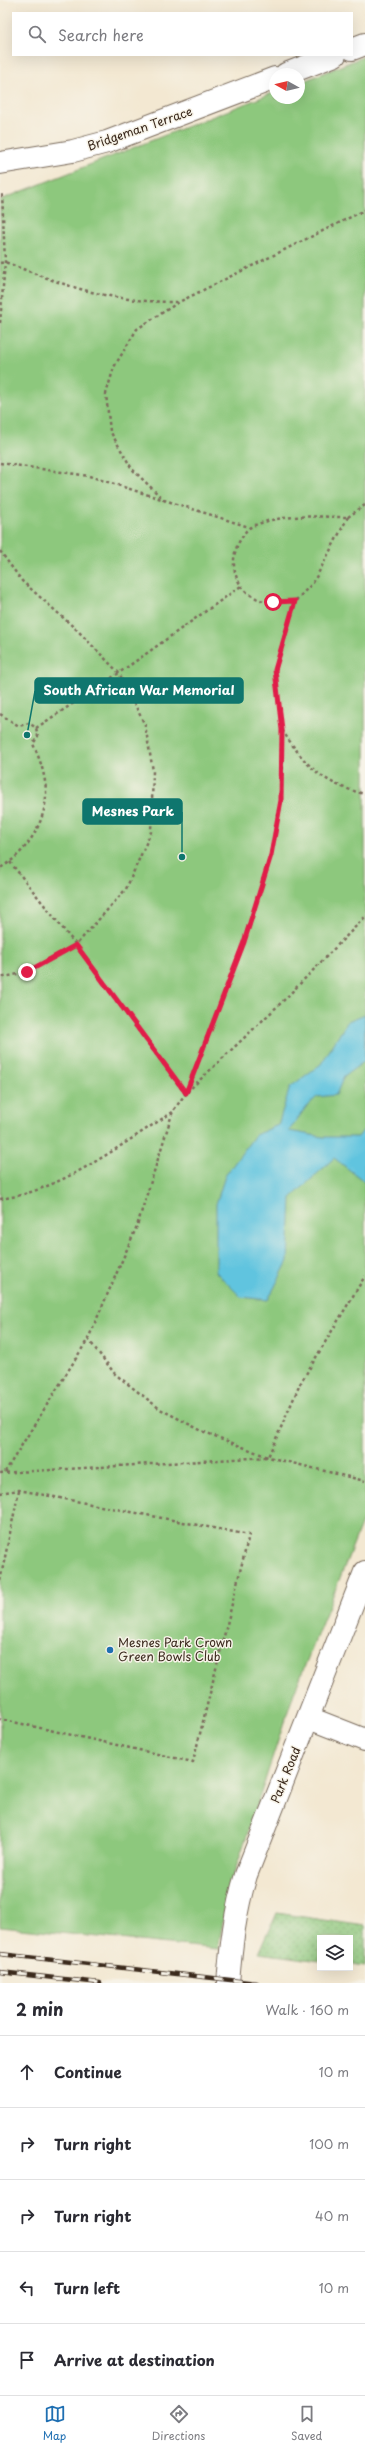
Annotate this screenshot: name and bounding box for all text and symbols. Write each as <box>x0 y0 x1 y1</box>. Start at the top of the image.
search box <box>12 12 353 56</box>
icon: search <box>26 23 48 45</box>
text: Search here <box>58 23 144 46</box>
north arrow <box>269 68 305 104</box>
street label: Bridgeman Terrace <box>85 102 195 155</box>
route start <box>264 593 282 611</box>
callout: South African War Memorial <box>35 678 243 703</box>
text: South African War Memorial <box>44 680 234 699</box>
callout: Mesnes Park <box>83 799 182 824</box>
text: Mesnes Park <box>92 801 174 820</box>
route end <box>18 963 36 981</box>
place label: Mesnes Park Crown Green Bowls Club <box>118 1633 232 1665</box>
marker: Mesnes Park Crown Green Bowls Club <box>105 1645 115 1655</box>
street label: Park Road <box>266 1744 305 1806</box>
map controls <box>317 1935 353 1971</box>
button: layers <box>317 1935 353 1971</box>
text: 2 min <box>16 1996 63 2022</box>
text: Walk · 160 m <box>266 2000 349 2019</box>
text: Continue <box>54 2060 122 2083</box>
icon: ahead <box>16 2061 38 2083</box>
text: 10 m <box>319 2062 349 2081</box>
text: Turn right <box>54 2132 131 2155</box>
icon: right <box>16 2133 38 2155</box>
text: 100 m <box>309 2134 349 2153</box>
text: Turn right <box>54 2204 131 2227</box>
icon: right <box>16 2205 38 2227</box>
text: 40 m <box>315 2206 349 2225</box>
text: Turn left <box>54 2276 120 2299</box>
icon: left <box>16 2277 38 2299</box>
text: 10 m <box>319 2278 349 2297</box>
text: Arrive at destination <box>54 2348 215 2371</box>
icon: arrive <box>16 2349 38 2371</box>
tab: Map <box>43 2403 66 2444</box>
tab: Directions <box>152 2403 205 2444</box>
tab: Saved <box>291 2403 322 2444</box>

